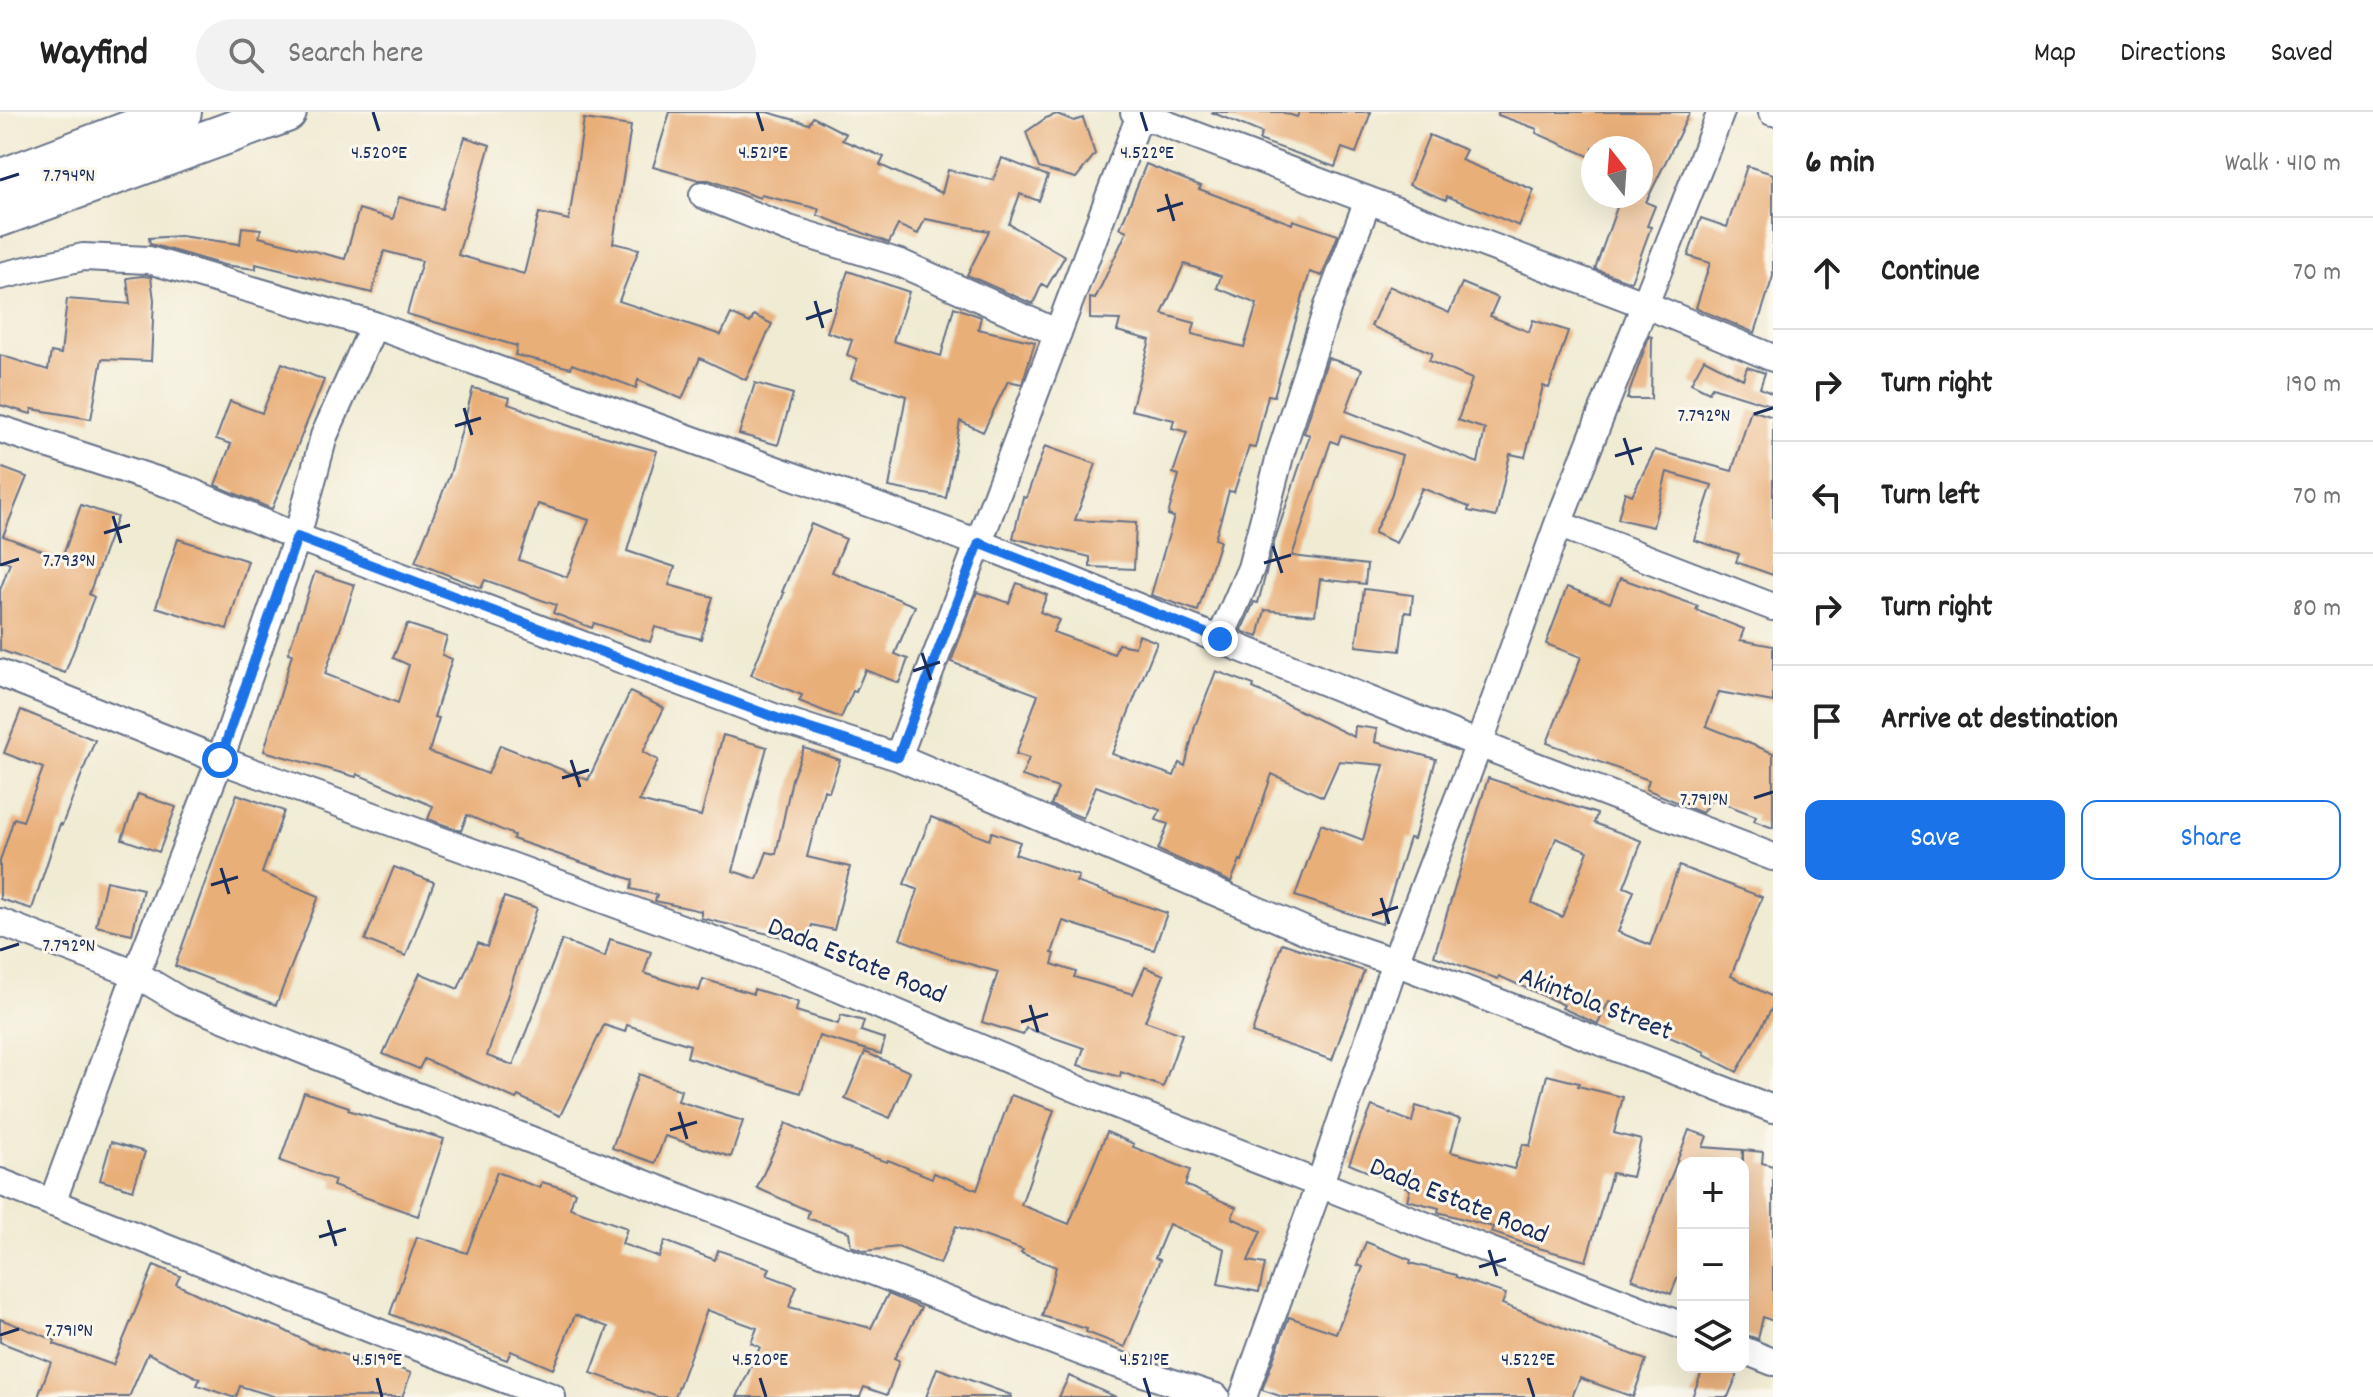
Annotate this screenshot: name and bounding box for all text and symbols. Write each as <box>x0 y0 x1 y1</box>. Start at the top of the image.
search box <box>196 19 756 91</box>
text: Wayfind <box>40 28 148 83</box>
icon: search <box>224 33 268 77</box>
text: Search here <box>288 34 424 77</box>
text: Map <box>2034 35 2076 75</box>
text: Directions <box>2120 35 2226 75</box>
text: Saved <box>2270 35 2333 75</box>
north arrow <box>1581 136 1653 208</box>
text: 4.520°E <box>351 140 407 168</box>
text: 4.521°E <box>738 140 788 168</box>
text: 4.522°E <box>1120 140 1174 168</box>
text: 6 min <box>1805 140 1875 189</box>
text: Walk · 410 m <box>2225 146 2341 183</box>
text: 7.794°N <box>43 163 95 191</box>
icon: ahead <box>1805 251 1849 295</box>
text: Continue <box>1881 252 1980 295</box>
text: 70 m <box>2293 255 2341 292</box>
icon: right <box>1805 363 1849 407</box>
text: Turn right <box>1881 364 1992 407</box>
text: 190 m <box>2285 367 2341 404</box>
text: 7.792°N <box>1678 403 1730 431</box>
icon: left <box>1805 475 1849 519</box>
text: Turn left <box>1881 476 1980 519</box>
text: 70 m <box>2293 479 2341 516</box>
text: 7.793°N <box>43 548 95 576</box>
icon: right <box>1805 587 1849 631</box>
text: Turn right <box>1881 588 1992 631</box>
text: 80 m <box>2293 591 2341 628</box>
route end <box>1202 621 1238 657</box>
icon: arrive <box>1805 699 1849 743</box>
text: Arrive at destination <box>1881 700 2118 743</box>
route start <box>202 742 238 778</box>
text: 7.791°N <box>1680 787 1728 815</box>
button: Save <box>1805 800 2065 880</box>
button: Share <box>2081 800 2341 880</box>
street label: Dada Estate Road <box>761 909 951 1017</box>
text: 7.792°N <box>43 933 95 961</box>
street label: Akintola Street <box>1512 958 1678 1054</box>
street label: Dada Estate Road <box>1363 1149 1553 1257</box>
map controls <box>1677 1157 1749 1373</box>
button: + <box>1677 1157 1749 1229</box>
button: − <box>1677 1229 1749 1301</box>
button: layers <box>1677 1301 1749 1373</box>
text: 7.791°N <box>45 1318 93 1346</box>
text: 4.519°E <box>352 1347 402 1375</box>
text: 4.520°E <box>732 1347 788 1375</box>
text: 4.521°E <box>1119 1347 1169 1375</box>
text: 4.522°E <box>1501 1347 1555 1375</box>

